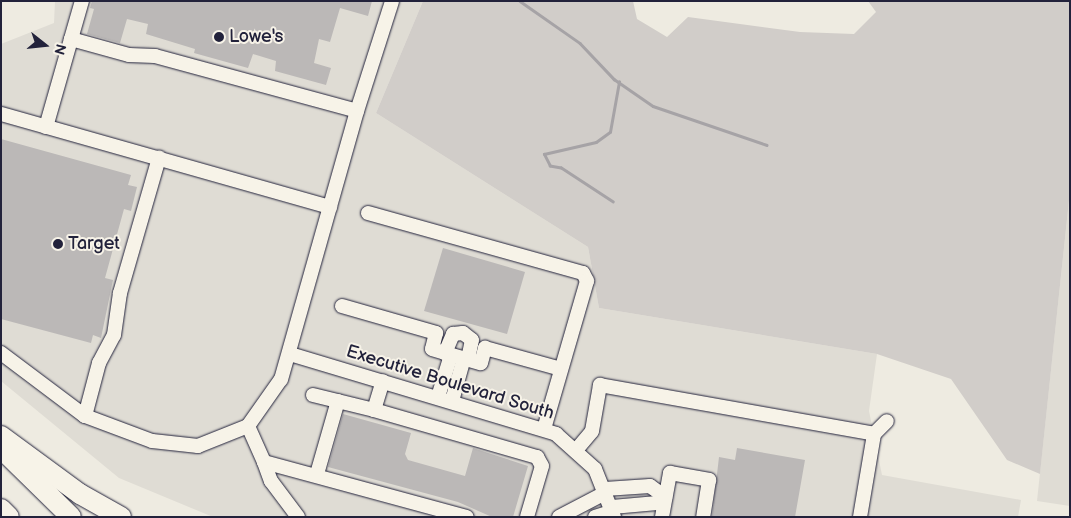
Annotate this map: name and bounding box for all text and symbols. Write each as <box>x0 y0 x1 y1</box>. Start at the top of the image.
north arrow <box>20 20 70 70</box>
place label: Lowe's <box>229 26 283 48</box>
marker: Lowe's <box>213 31 225 43</box>
text: N <box>50 42 70 57</box>
place label: Target <box>68 233 120 255</box>
marker: Target <box>52 238 64 250</box>
street label: Executive Boulevard South <box>343 341 557 425</box>

